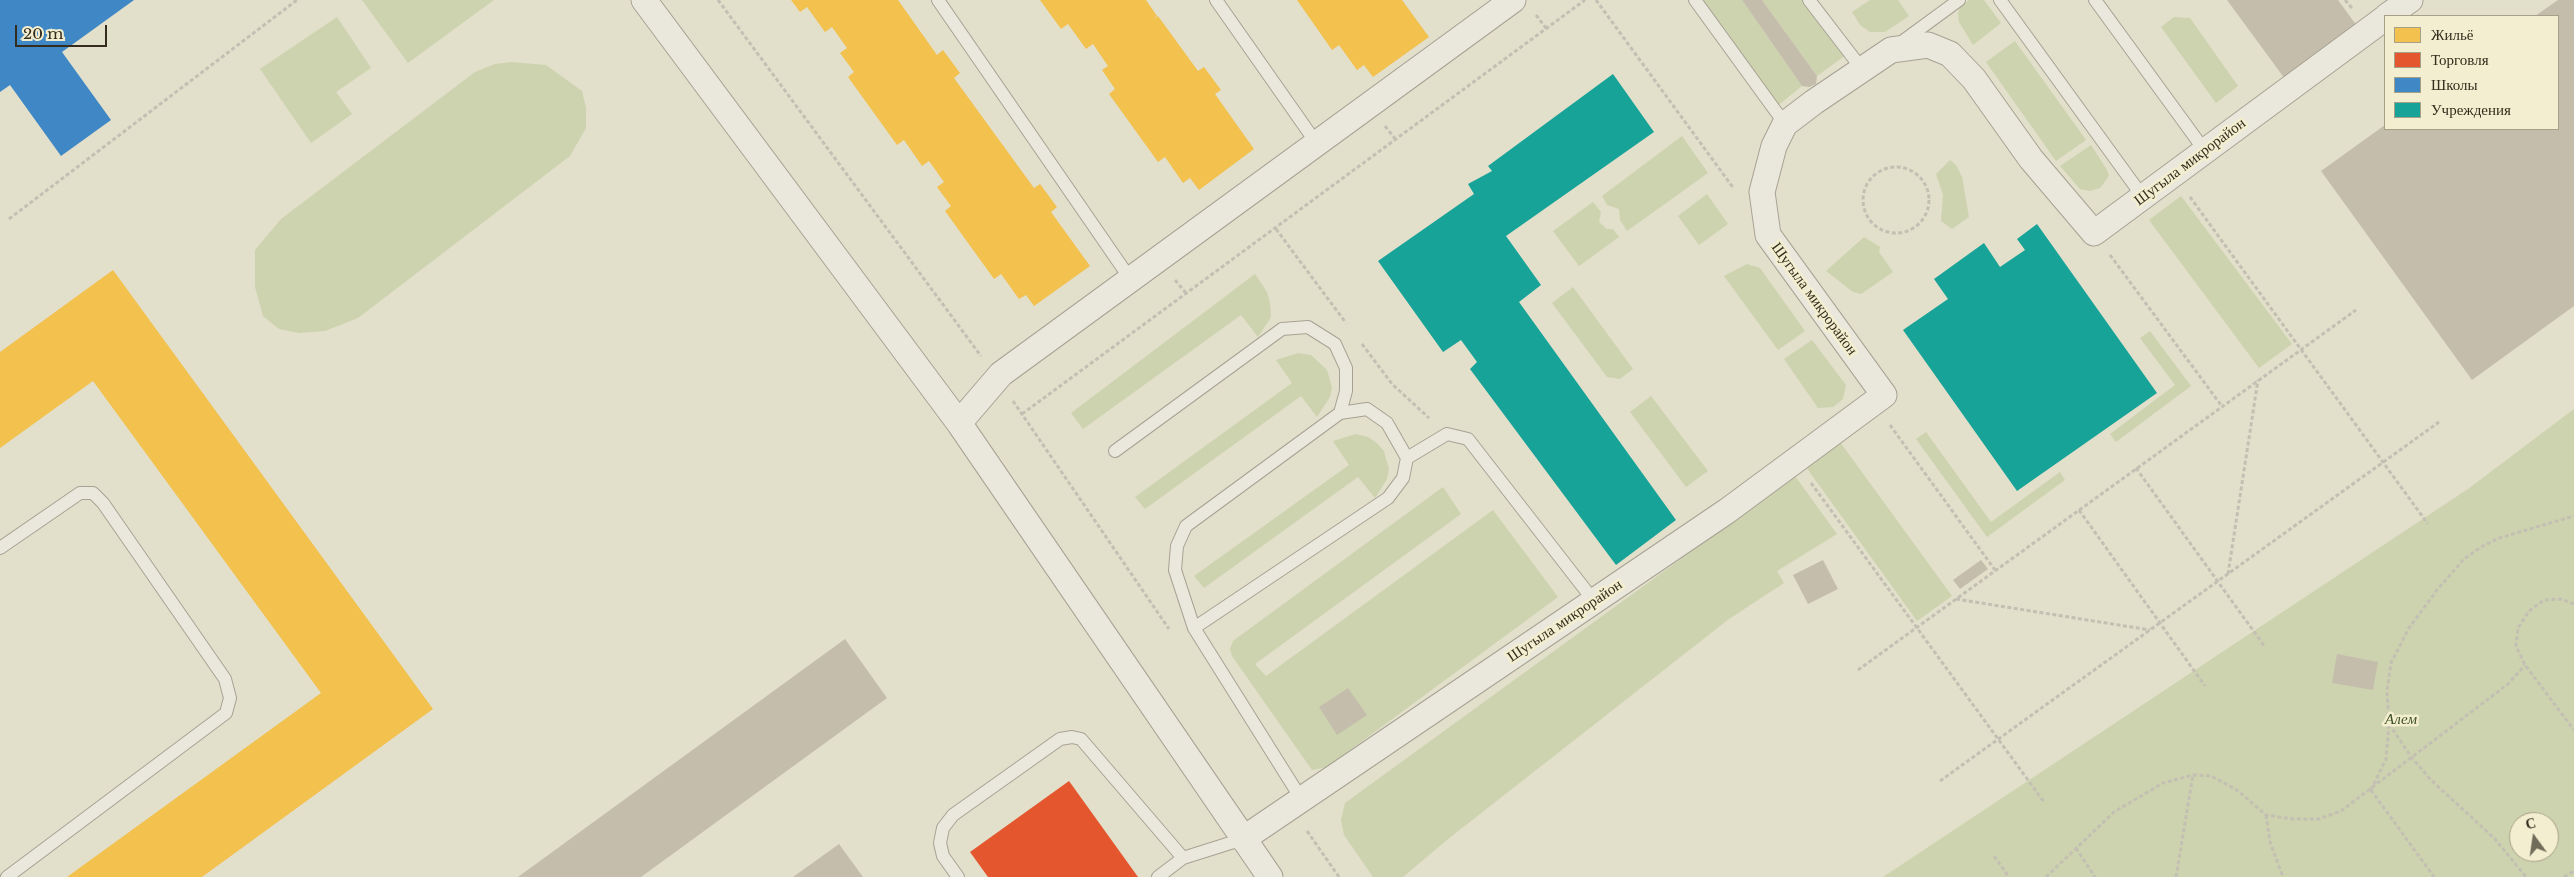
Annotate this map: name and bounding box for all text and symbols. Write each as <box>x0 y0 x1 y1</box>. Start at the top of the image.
scale bar <box>18 15 110 47</box>
legend <box>2384 15 2559 130</box>
text: 20 m <box>23 24 63 43</box>
text: Жильё <box>2431 25 2473 44</box>
text: Торговля <box>2431 50 2489 69</box>
text: Школы <box>2431 75 2478 94</box>
text: Учреждения <box>2431 100 2511 119</box>
street label: Шугыла микрорайон <box>2131 114 2249 210</box>
street label: Шугыла микрорайон <box>1767 239 1861 359</box>
street label: Шугыла микрорайон <box>1504 576 1626 666</box>
park label: Алем <box>2385 711 2417 729</box>
north arrow <box>2509 812 2559 862</box>
text: С <box>2524 813 2538 833</box>

